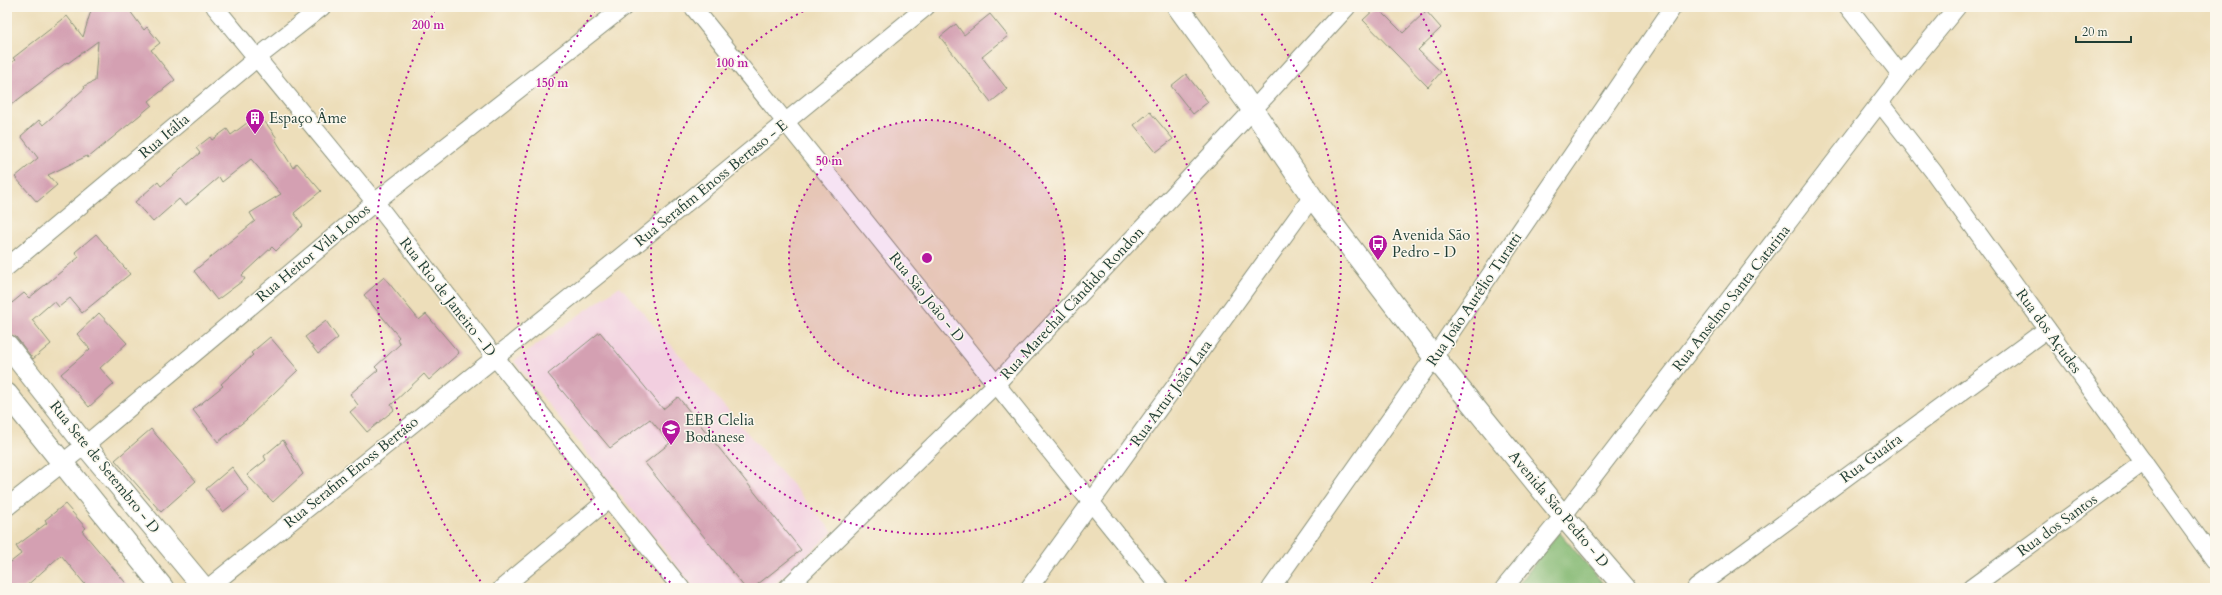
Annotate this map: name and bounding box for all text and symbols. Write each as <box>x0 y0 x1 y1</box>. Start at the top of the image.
text: 200 m <box>412 17 445 33</box>
scale bar <box>2076 18 2131 44</box>
text: 20 m <box>2082 24 2109 40</box>
text: 100 m <box>716 55 749 71</box>
text: 150 m <box>536 75 569 91</box>
building icon: Espaço Âme <box>244 107 266 135</box>
place label: Espaço Âme <box>269 107 347 128</box>
street label: Rua Itália <box>135 109 194 163</box>
street label: Rua Serafim Enoss Bertaso - E <box>630 115 792 251</box>
text: 50 m <box>816 153 843 169</box>
street label: Rua Heitor Vila Lobos <box>252 199 374 307</box>
street label: Rua Anselmo Santa Catarina <box>1668 220 1795 375</box>
street label: Rua Marechal Cândido Rondon <box>996 222 1148 384</box>
place label: Avenida São Pedro - D <box>1392 225 1470 262</box>
street label: Rua João Aurélio Turatti <box>1422 228 1526 370</box>
street label: Rua Rio de Janeiro - D <box>395 233 501 361</box>
bus stop icon: Avenida São Pedro - D <box>1367 233 1389 261</box>
street label: Rua São João - D <box>885 248 969 346</box>
centre of rings <box>920 251 934 265</box>
street label: Rua dos Açudes <box>2012 285 2086 377</box>
street label: Rua Artur João Lara <box>1126 335 1217 450</box>
street label: Rua Sete de Setembro - D <box>45 397 165 537</box>
place label: EEB Clelia Bodanese <box>685 410 755 447</box>
street label: Rua Serafim Enoss Bertaso <box>280 412 422 532</box>
school or university icon: EEB Clelia Bodanese <box>660 418 682 446</box>
street label: Rua Guaíra <box>1836 428 1906 487</box>
street label: Avenida São Pedro - D <box>1504 446 1614 572</box>
street label: Rua dos Santos <box>2013 489 2101 561</box>

